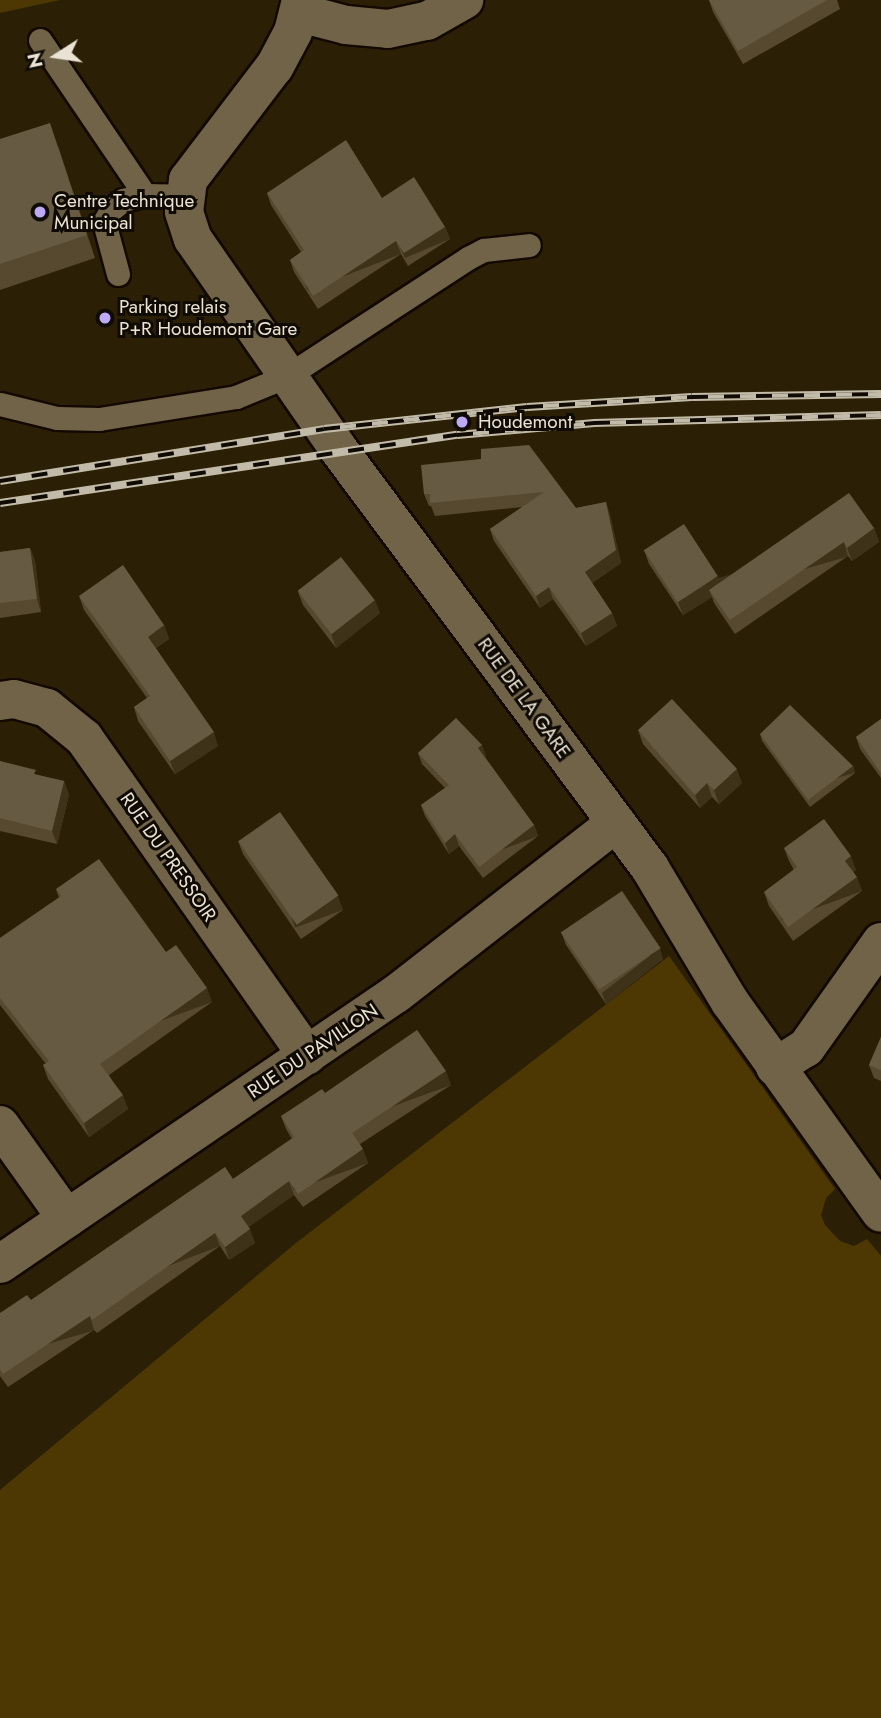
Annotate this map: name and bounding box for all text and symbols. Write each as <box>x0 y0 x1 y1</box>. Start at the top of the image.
north arrow <box>21 21 91 91</box>
text: N <box>20 50 50 71</box>
place label: Centre Technique Municipal <box>54 190 194 234</box>
marker: Centre Technique Municipal <box>32 204 48 220</box>
place label: Parking relais P+R Houdemont Gare <box>119 296 297 340</box>
marker: Parking relais P+R Houdemont Gare <box>97 310 113 326</box>
place label: Houdemont <box>478 411 572 433</box>
marker: Houdemont <box>452 412 472 432</box>
street label: RUE DE LA GARE <box>473 633 575 763</box>
street label: RUE DU PRESSOIR <box>115 788 221 926</box>
street label: RUE DU PAVILLON <box>243 999 383 1103</box>

